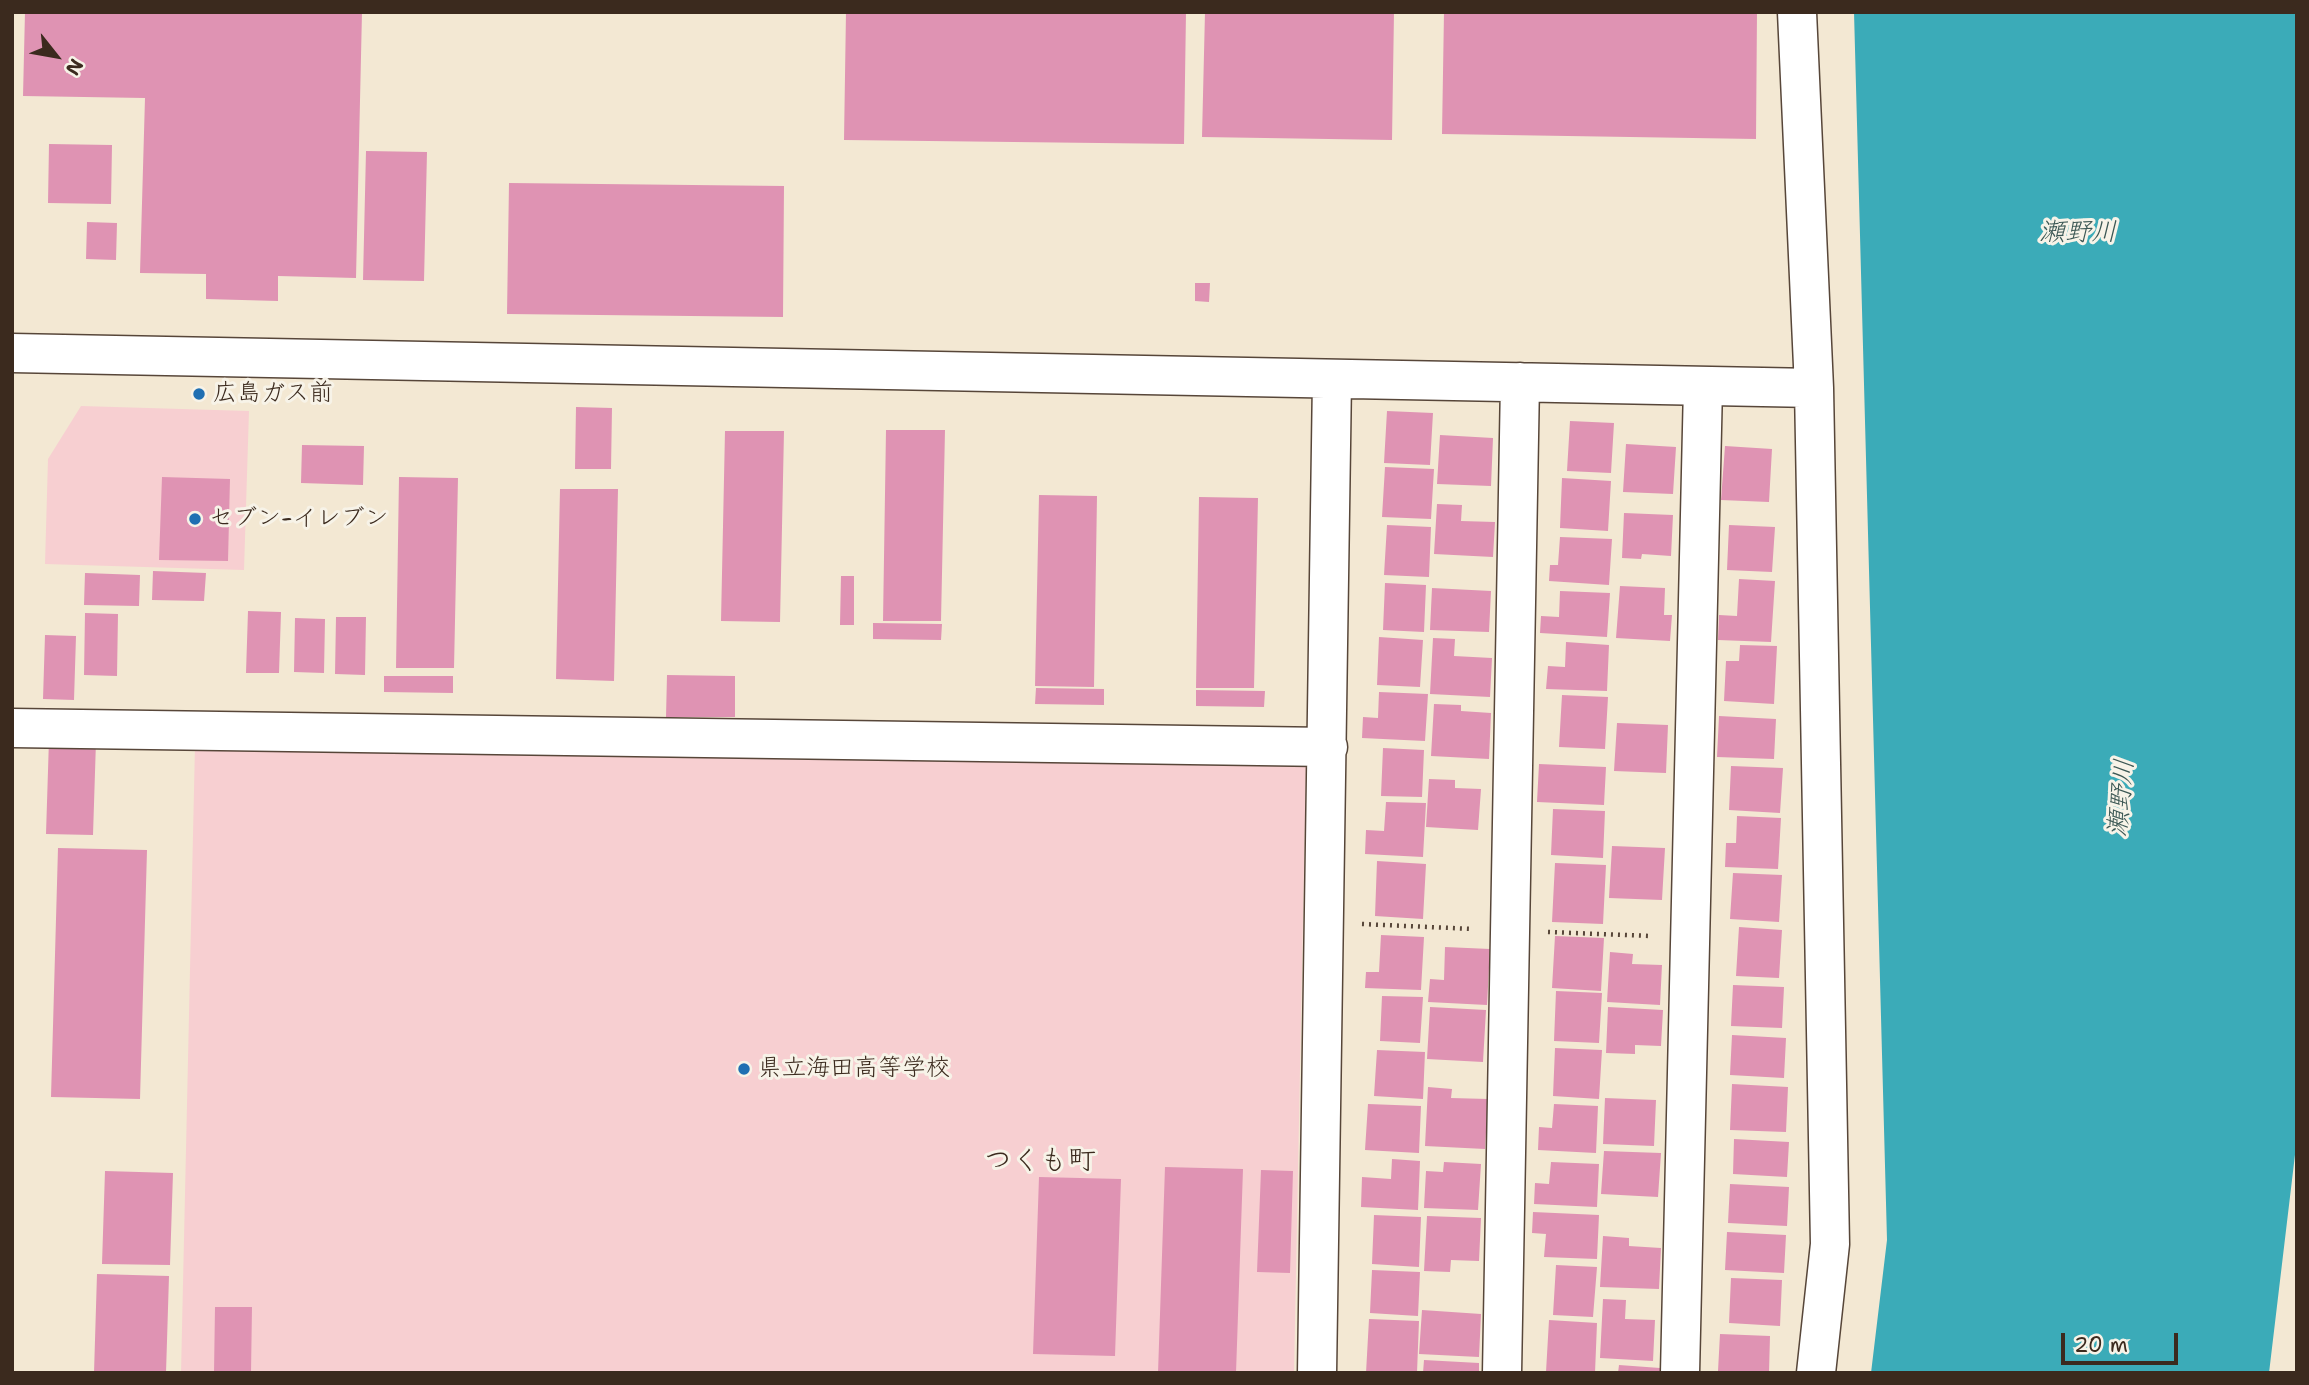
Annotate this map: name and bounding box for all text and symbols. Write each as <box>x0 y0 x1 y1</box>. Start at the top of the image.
north arrow <box>21 21 91 91</box>
text: N <box>60 54 89 80</box>
water label: 瀬野川 <box>2039 217 2117 249</box>
place label: 広島ガス前 <box>213 380 333 408</box>
marker: 広島ガス前 <box>191 386 207 402</box>
place label: セブン-イレブン <box>209 505 389 533</box>
marker: セブン-イレブン <box>187 511 203 527</box>
water label: 瀬野川 <box>2102 758 2142 838</box>
place label: 県立海田高等学校 <box>758 1055 950 1083</box>
marker: 県立海田高等学校 <box>736 1061 752 1077</box>
district label: つくも町 <box>984 1145 1096 1179</box>
scale bar <box>2064 1318 2181 1362</box>
text: 20 m <box>2074 1331 2128 1359</box>

